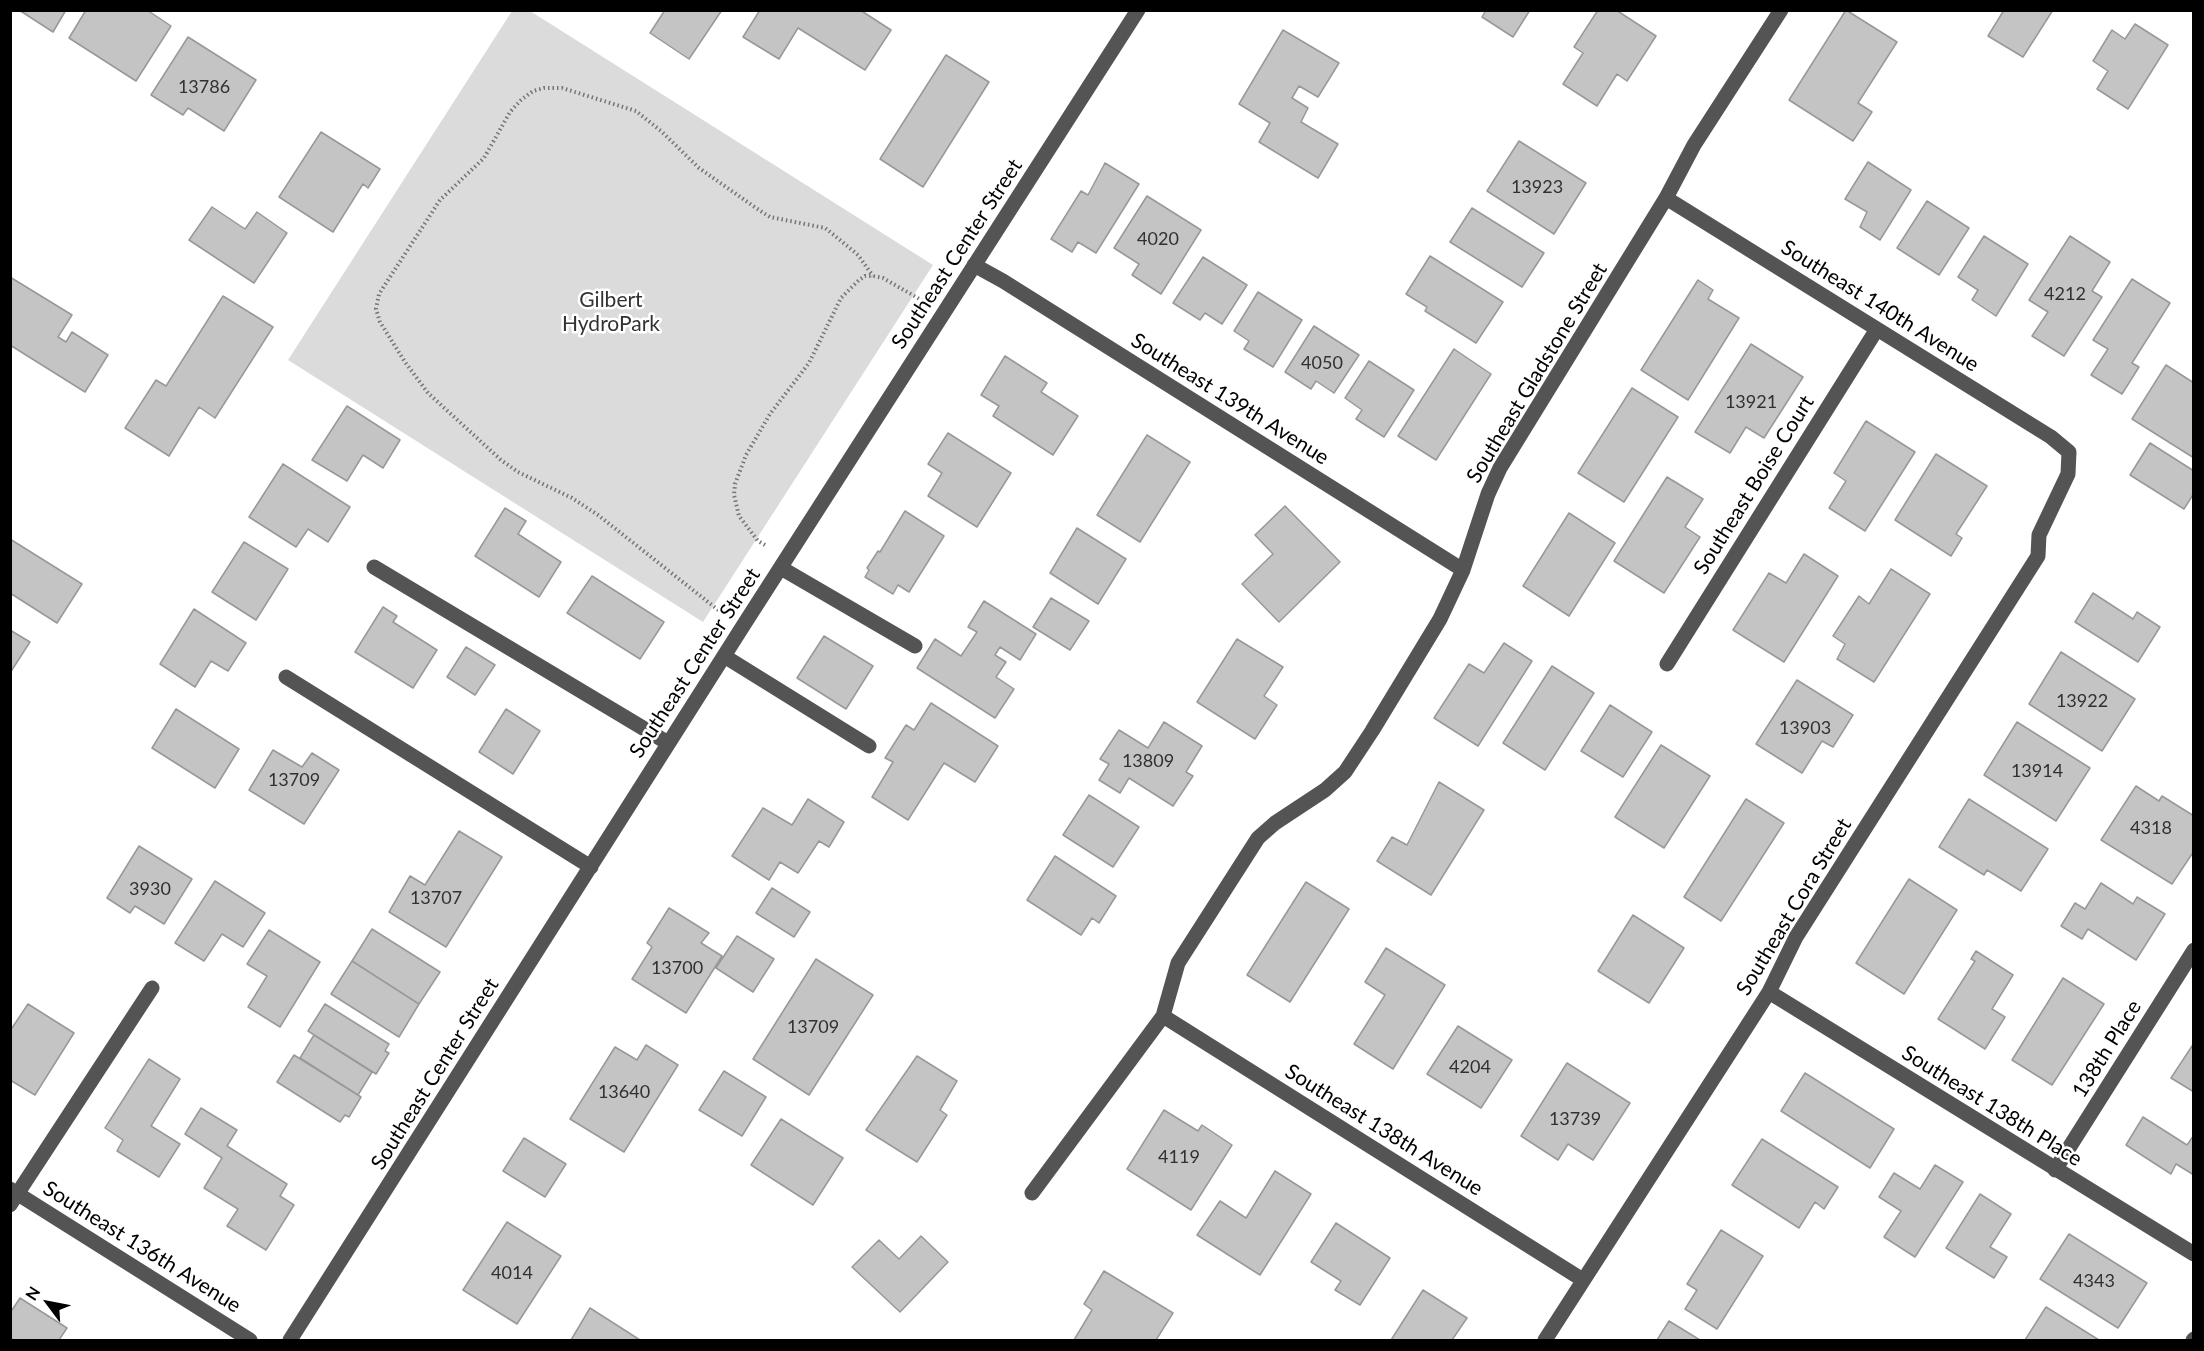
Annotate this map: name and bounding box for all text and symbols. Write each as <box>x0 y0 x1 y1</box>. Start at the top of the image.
house number: 13786 <box>178 76 230 98</box>
street label: Southeast Center Street <box>886 154 1028 354</box>
house number: 13923 <box>1511 176 1563 198</box>
house number: 4020 <box>1137 228 1179 250</box>
street label: Southeast 140th Avenue <box>1776 235 1984 377</box>
street label: Southeast Gladstone Street <box>1461 258 1613 488</box>
house number: 4212 <box>2044 283 2086 305</box>
park label: Gilbert HydroPark <box>562 287 660 337</box>
street label: Southeast 139th Avenue <box>1126 328 1334 470</box>
house number: 4050 <box>1301 352 1343 374</box>
street label: Southeast Boise Court <box>1689 391 1819 579</box>
house number: 13921 <box>1725 391 1777 413</box>
street label: Southeast Center Street <box>624 563 766 763</box>
house number: 13922 <box>2056 690 2108 712</box>
house number: 13903 <box>1779 717 1831 739</box>
house number: 13809 <box>1122 750 1174 772</box>
house number: 13914 <box>2011 760 2063 782</box>
house number: 13709 <box>268 769 320 791</box>
street label: Southeast Cora Street <box>1731 814 1857 1000</box>
house number: 4318 <box>2130 817 2172 839</box>
house number: 3930 <box>129 878 171 900</box>
house number: 13707 <box>410 887 462 909</box>
house number: 13700 <box>651 957 703 979</box>
street label: Southeast Center Street <box>366 974 504 1174</box>
street label: 138th Place <box>2067 996 2147 1102</box>
house number: 13709 <box>787 1016 839 1038</box>
street label: Southeast 138th Place <box>1897 1040 2087 1172</box>
house number: 4204 <box>1449 1056 1491 1078</box>
street label: Southeast 138th Avenue <box>1280 1059 1488 1201</box>
house number: 13640 <box>598 1081 650 1103</box>
house number: 13739 <box>1549 1108 1601 1130</box>
house number: 4119 <box>1158 1146 1200 1168</box>
street label: Southeast 136th Avenue <box>38 1176 246 1318</box>
house number: 4014 <box>491 1262 533 1284</box>
house number: 4343 <box>2073 1270 2115 1292</box>
north arrow <box>18 1273 78 1333</box>
text: N <box>21 1283 44 1303</box>

